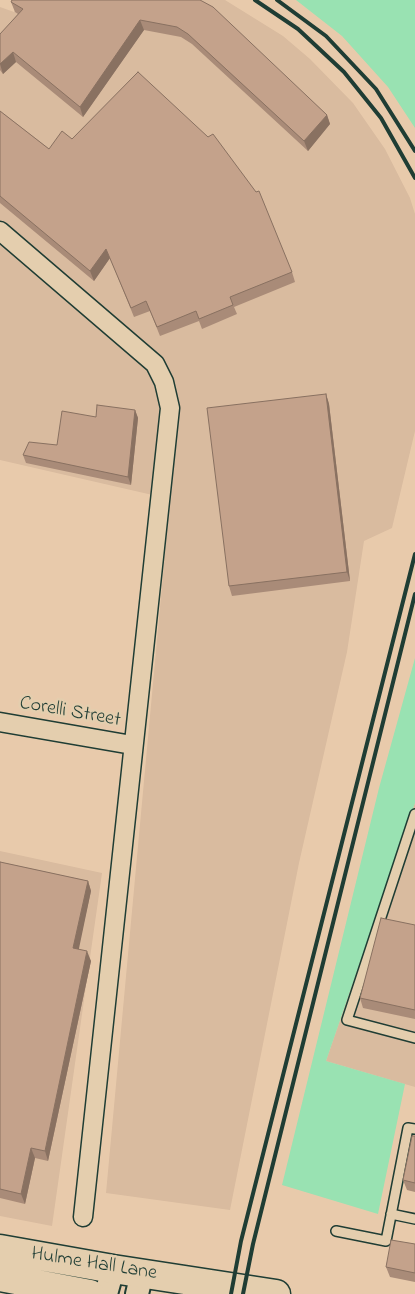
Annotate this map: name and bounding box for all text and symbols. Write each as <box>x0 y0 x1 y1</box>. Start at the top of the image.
street label: Corelli Street <box>18 692 122 734</box>
street label: Hulme Hall Lane <box>29 1243 159 1287</box>

